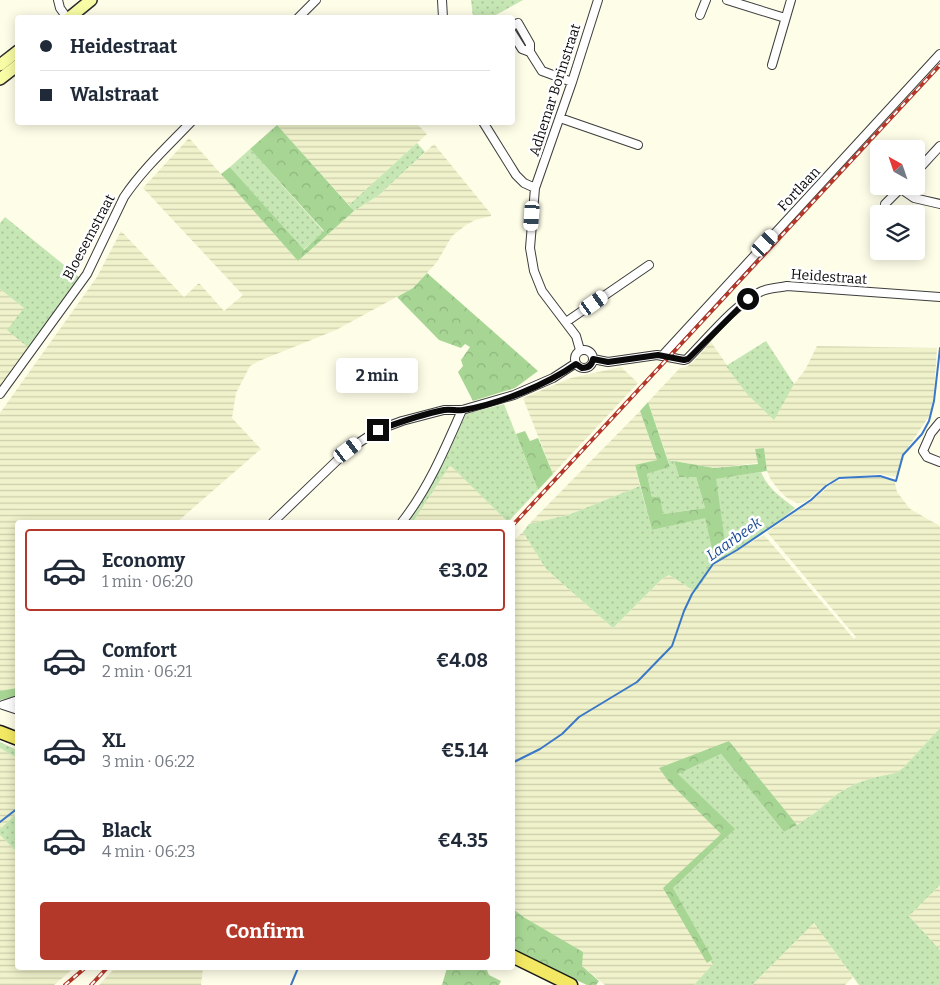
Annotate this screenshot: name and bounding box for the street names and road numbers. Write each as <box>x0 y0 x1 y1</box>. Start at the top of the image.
street label: Adhemar Borinstraat <box>526 22 584 158</box>
street label: Fortlaan <box>774 163 824 215</box>
street label: Bloesemstraat <box>59 191 119 283</box>
street label: Heidestraat <box>790 266 868 288</box>

